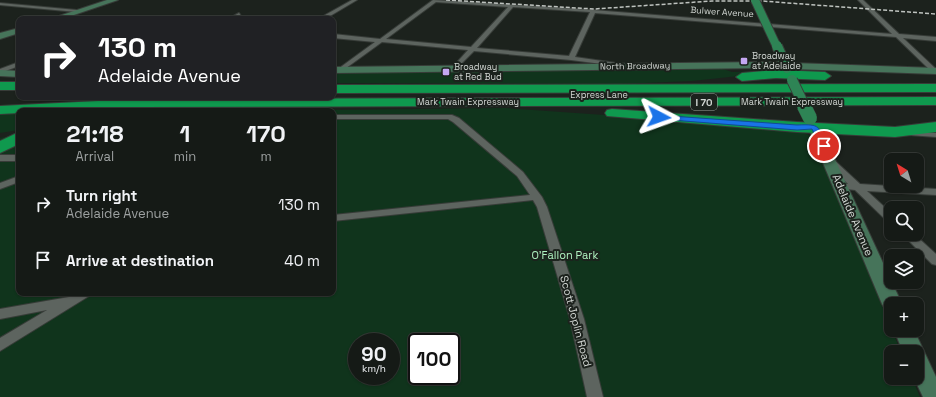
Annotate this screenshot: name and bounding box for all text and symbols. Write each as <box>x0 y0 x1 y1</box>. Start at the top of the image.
street label: Bulwer Avenue <box>690 4 754 20</box>
text: 130 m <box>98 29 177 65</box>
icon: right <box>32 32 84 84</box>
place label: Broadway at Adelaide <box>752 50 801 72</box>
marker: Broadway at Adelaide <box>739 56 749 66</box>
street label: North Broadway <box>600 59 670 73</box>
place label: Broadway at Red Bud <box>454 61 502 83</box>
text: Adelaide Avenue <box>98 64 241 87</box>
marker: Broadway at Red Bud <box>441 67 451 77</box>
street label: Express Lane <box>570 89 628 101</box>
road number: I 70 <box>691 94 717 110</box>
street label: Mark Twain Expressway <box>417 96 519 108</box>
position arrow <box>638 96 680 138</box>
street label: Mark Twain Expressway <box>741 96 843 108</box>
text: 21:18 <box>66 118 124 149</box>
text: 1 <box>180 118 190 149</box>
text: 170 <box>246 118 286 149</box>
pin <box>807 129 841 163</box>
icon: arrive <box>813 135 835 157</box>
text: Arrival <box>76 148 114 165</box>
text: min <box>174 148 196 165</box>
text: m <box>260 148 272 165</box>
north arrow <box>884 153 924 193</box>
map controls <box>884 153 924 385</box>
street label: Adelaide Avenue <box>829 172 877 258</box>
text: Turn right <box>66 186 137 205</box>
icon: right <box>32 193 54 215</box>
text: 130 m <box>278 195 320 214</box>
button: search <box>884 201 924 241</box>
text: Adelaide Avenue <box>66 205 169 222</box>
park label: O'Fallon Park <box>532 248 598 262</box>
icon: arrive <box>32 249 54 271</box>
button: layers <box>884 249 924 289</box>
text: Arrive at destination <box>66 251 214 270</box>
text: 40 m <box>284 251 320 270</box>
street label: Scott Joplin Road <box>557 274 595 368</box>
button: + <box>884 297 924 337</box>
speed limit sign: 100 <box>408 333 460 385</box>
text: 90 <box>361 341 387 367</box>
button: − <box>884 345 924 385</box>
text: km/h <box>362 362 386 375</box>

